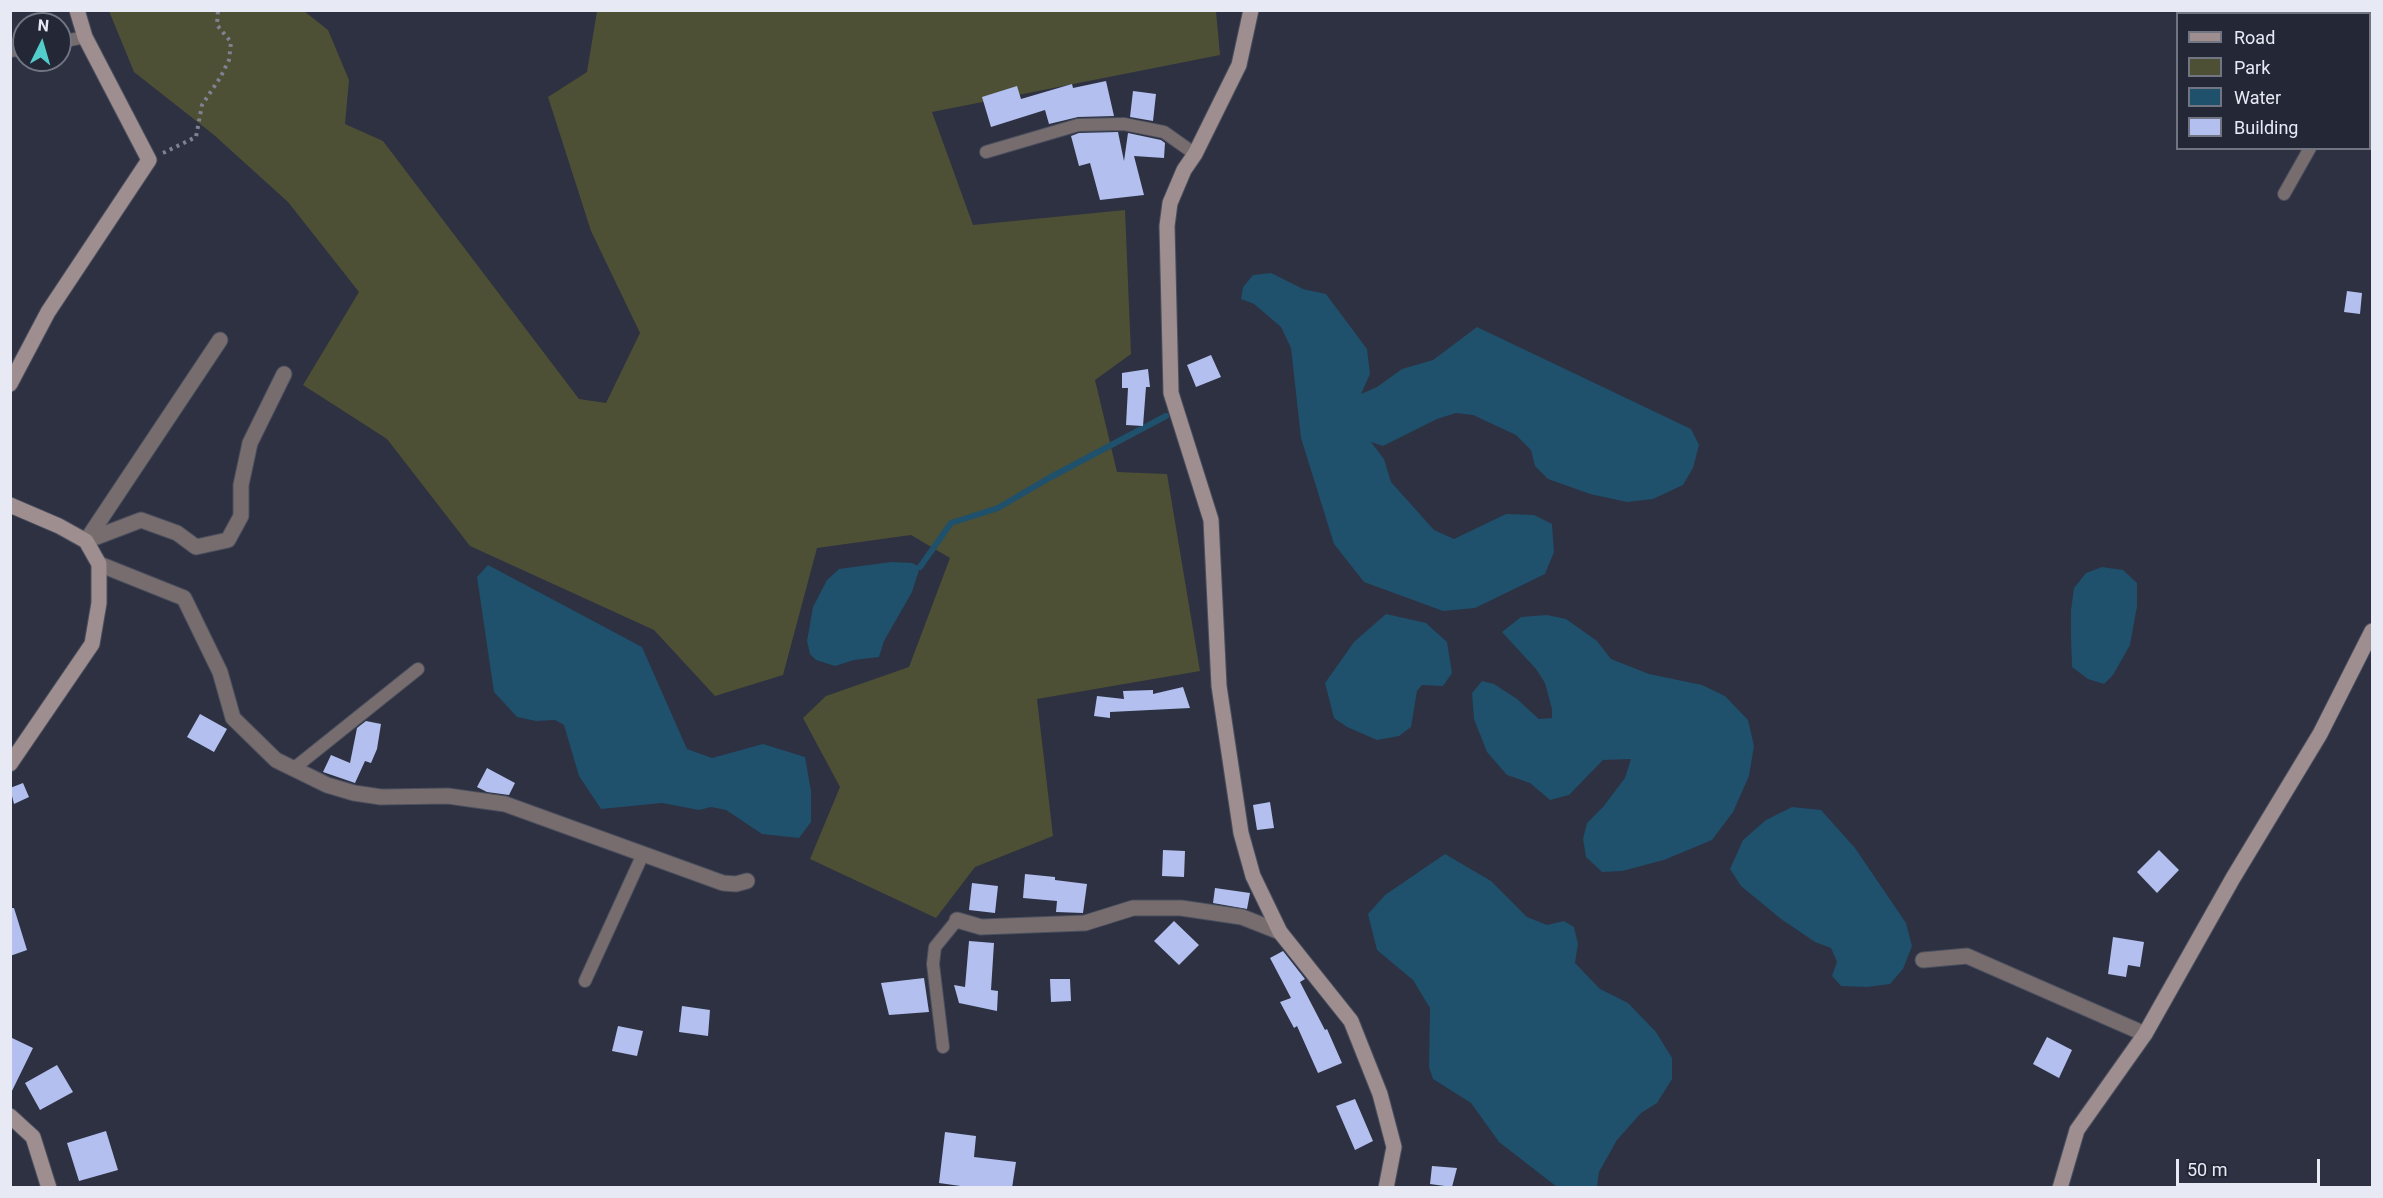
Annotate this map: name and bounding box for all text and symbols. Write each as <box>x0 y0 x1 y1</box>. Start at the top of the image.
north arrow <box>12 12 72 72</box>
legend <box>2176 12 2371 150</box>
text: N <box>37 16 50 36</box>
text: Road <box>2234 27 2275 48</box>
text: Park <box>2234 57 2270 78</box>
text: Water <box>2234 87 2281 108</box>
text: Building <box>2234 117 2298 138</box>
scale bar <box>2179 1147 2323 1185</box>
text: 50 m <box>2187 1159 2227 1180</box>

